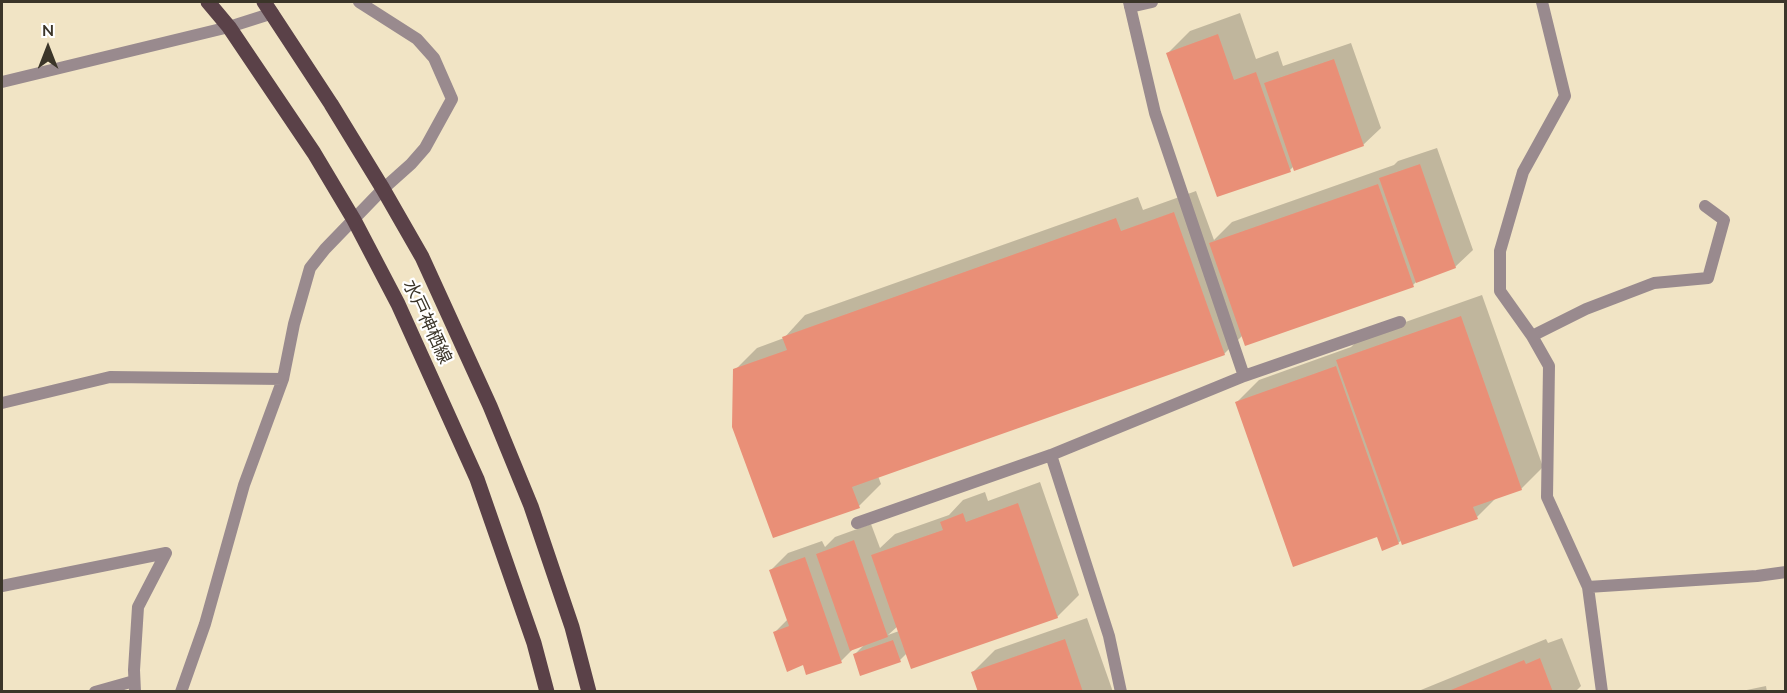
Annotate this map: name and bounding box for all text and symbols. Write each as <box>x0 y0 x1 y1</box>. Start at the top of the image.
north arrow <box>18 18 78 78</box>
text: N <box>42 20 54 40</box>
street label: 水戸神栖線 <box>398 277 456 367</box>

